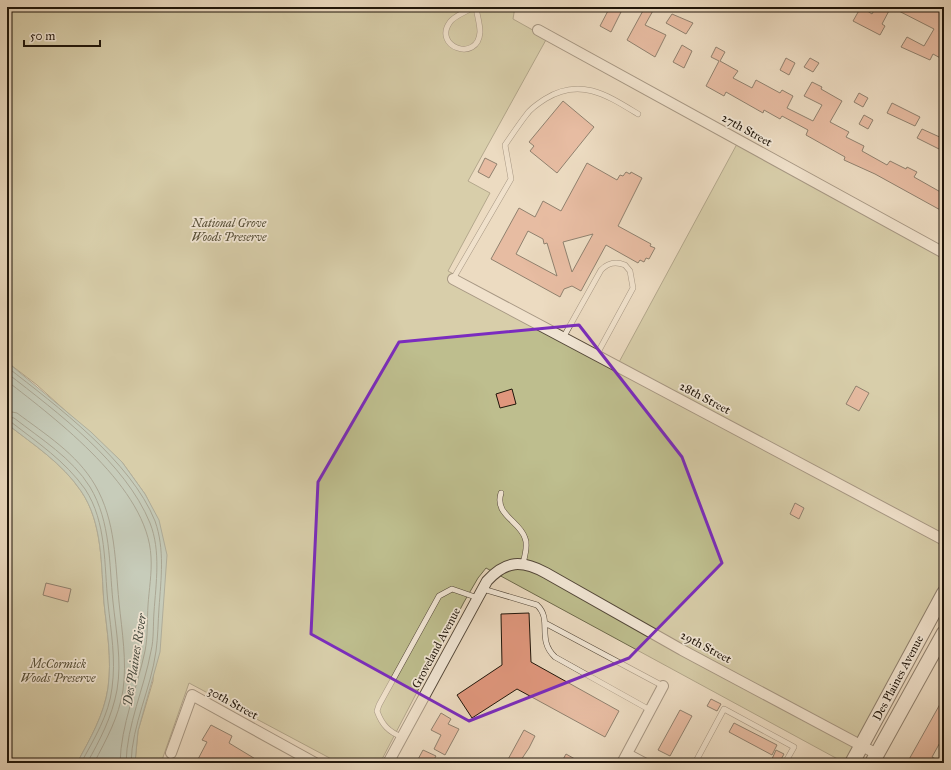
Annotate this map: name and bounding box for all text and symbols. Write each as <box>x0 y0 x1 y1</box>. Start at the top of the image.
scale bar <box>24 22 100 48</box>
text: 50 m <box>30 29 55 43</box>
street label: 27th Street <box>719 110 775 150</box>
park label: National Grove Woods Preserve <box>191 216 267 244</box>
street label: 28th Street <box>677 379 733 418</box>
street label: Groveland Avenue <box>409 605 463 691</box>
water label: Des Plaines River <box>120 612 150 708</box>
street label: 29th Street <box>678 628 735 667</box>
street label: Des Plaines Avenue <box>870 633 926 723</box>
park label: McCormick Woods Preserve <box>21 657 96 685</box>
street label: 30th Street <box>206 684 261 723</box>

